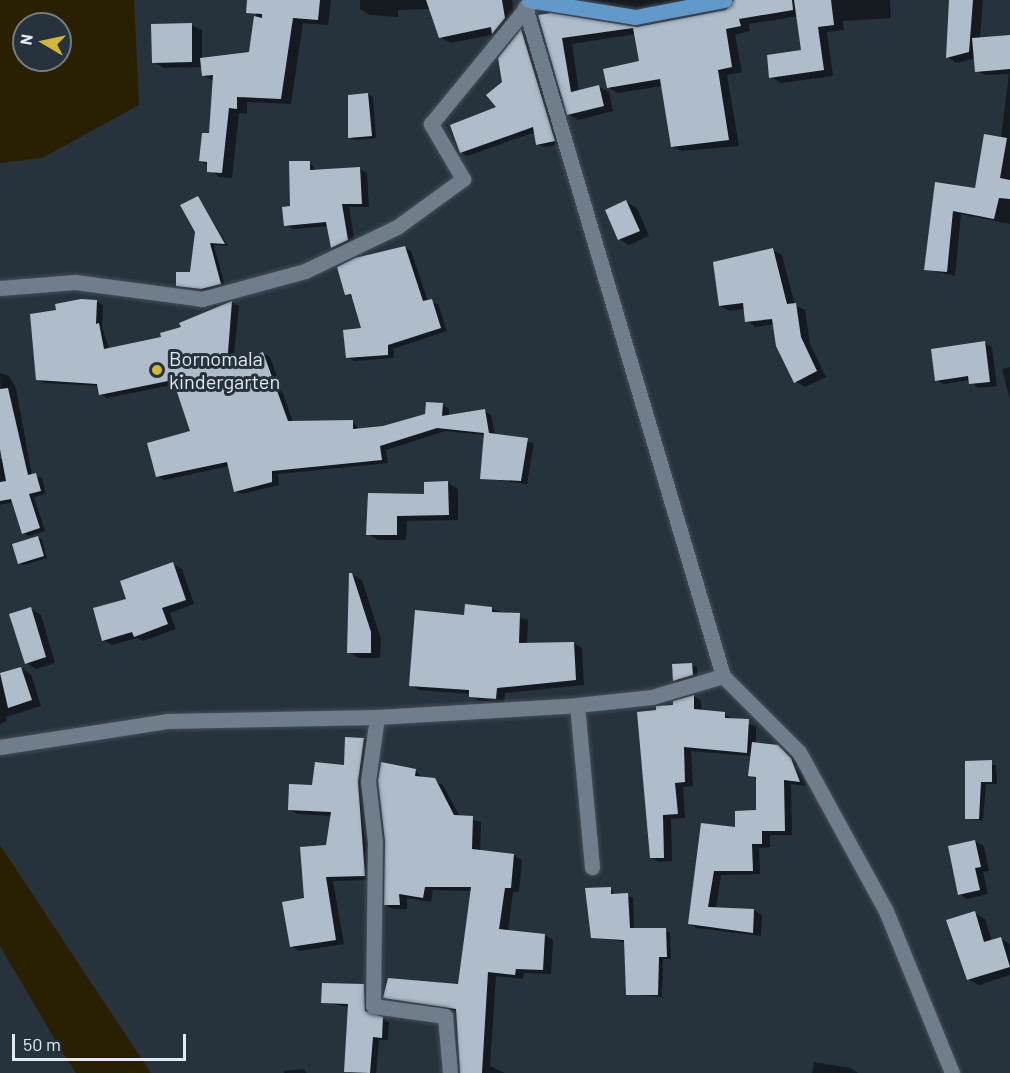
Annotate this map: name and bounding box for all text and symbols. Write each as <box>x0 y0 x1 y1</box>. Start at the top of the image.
north arrow <box>12 12 72 72</box>
text: N <box>15 33 36 46</box>
place label: Bornomala kindergarten <box>169 346 280 393</box>
marker: Bornomala kindergarten <box>150 363 164 377</box>
scale bar <box>15 1022 189 1060</box>
text: 50 m <box>23 1033 61 1055</box>

